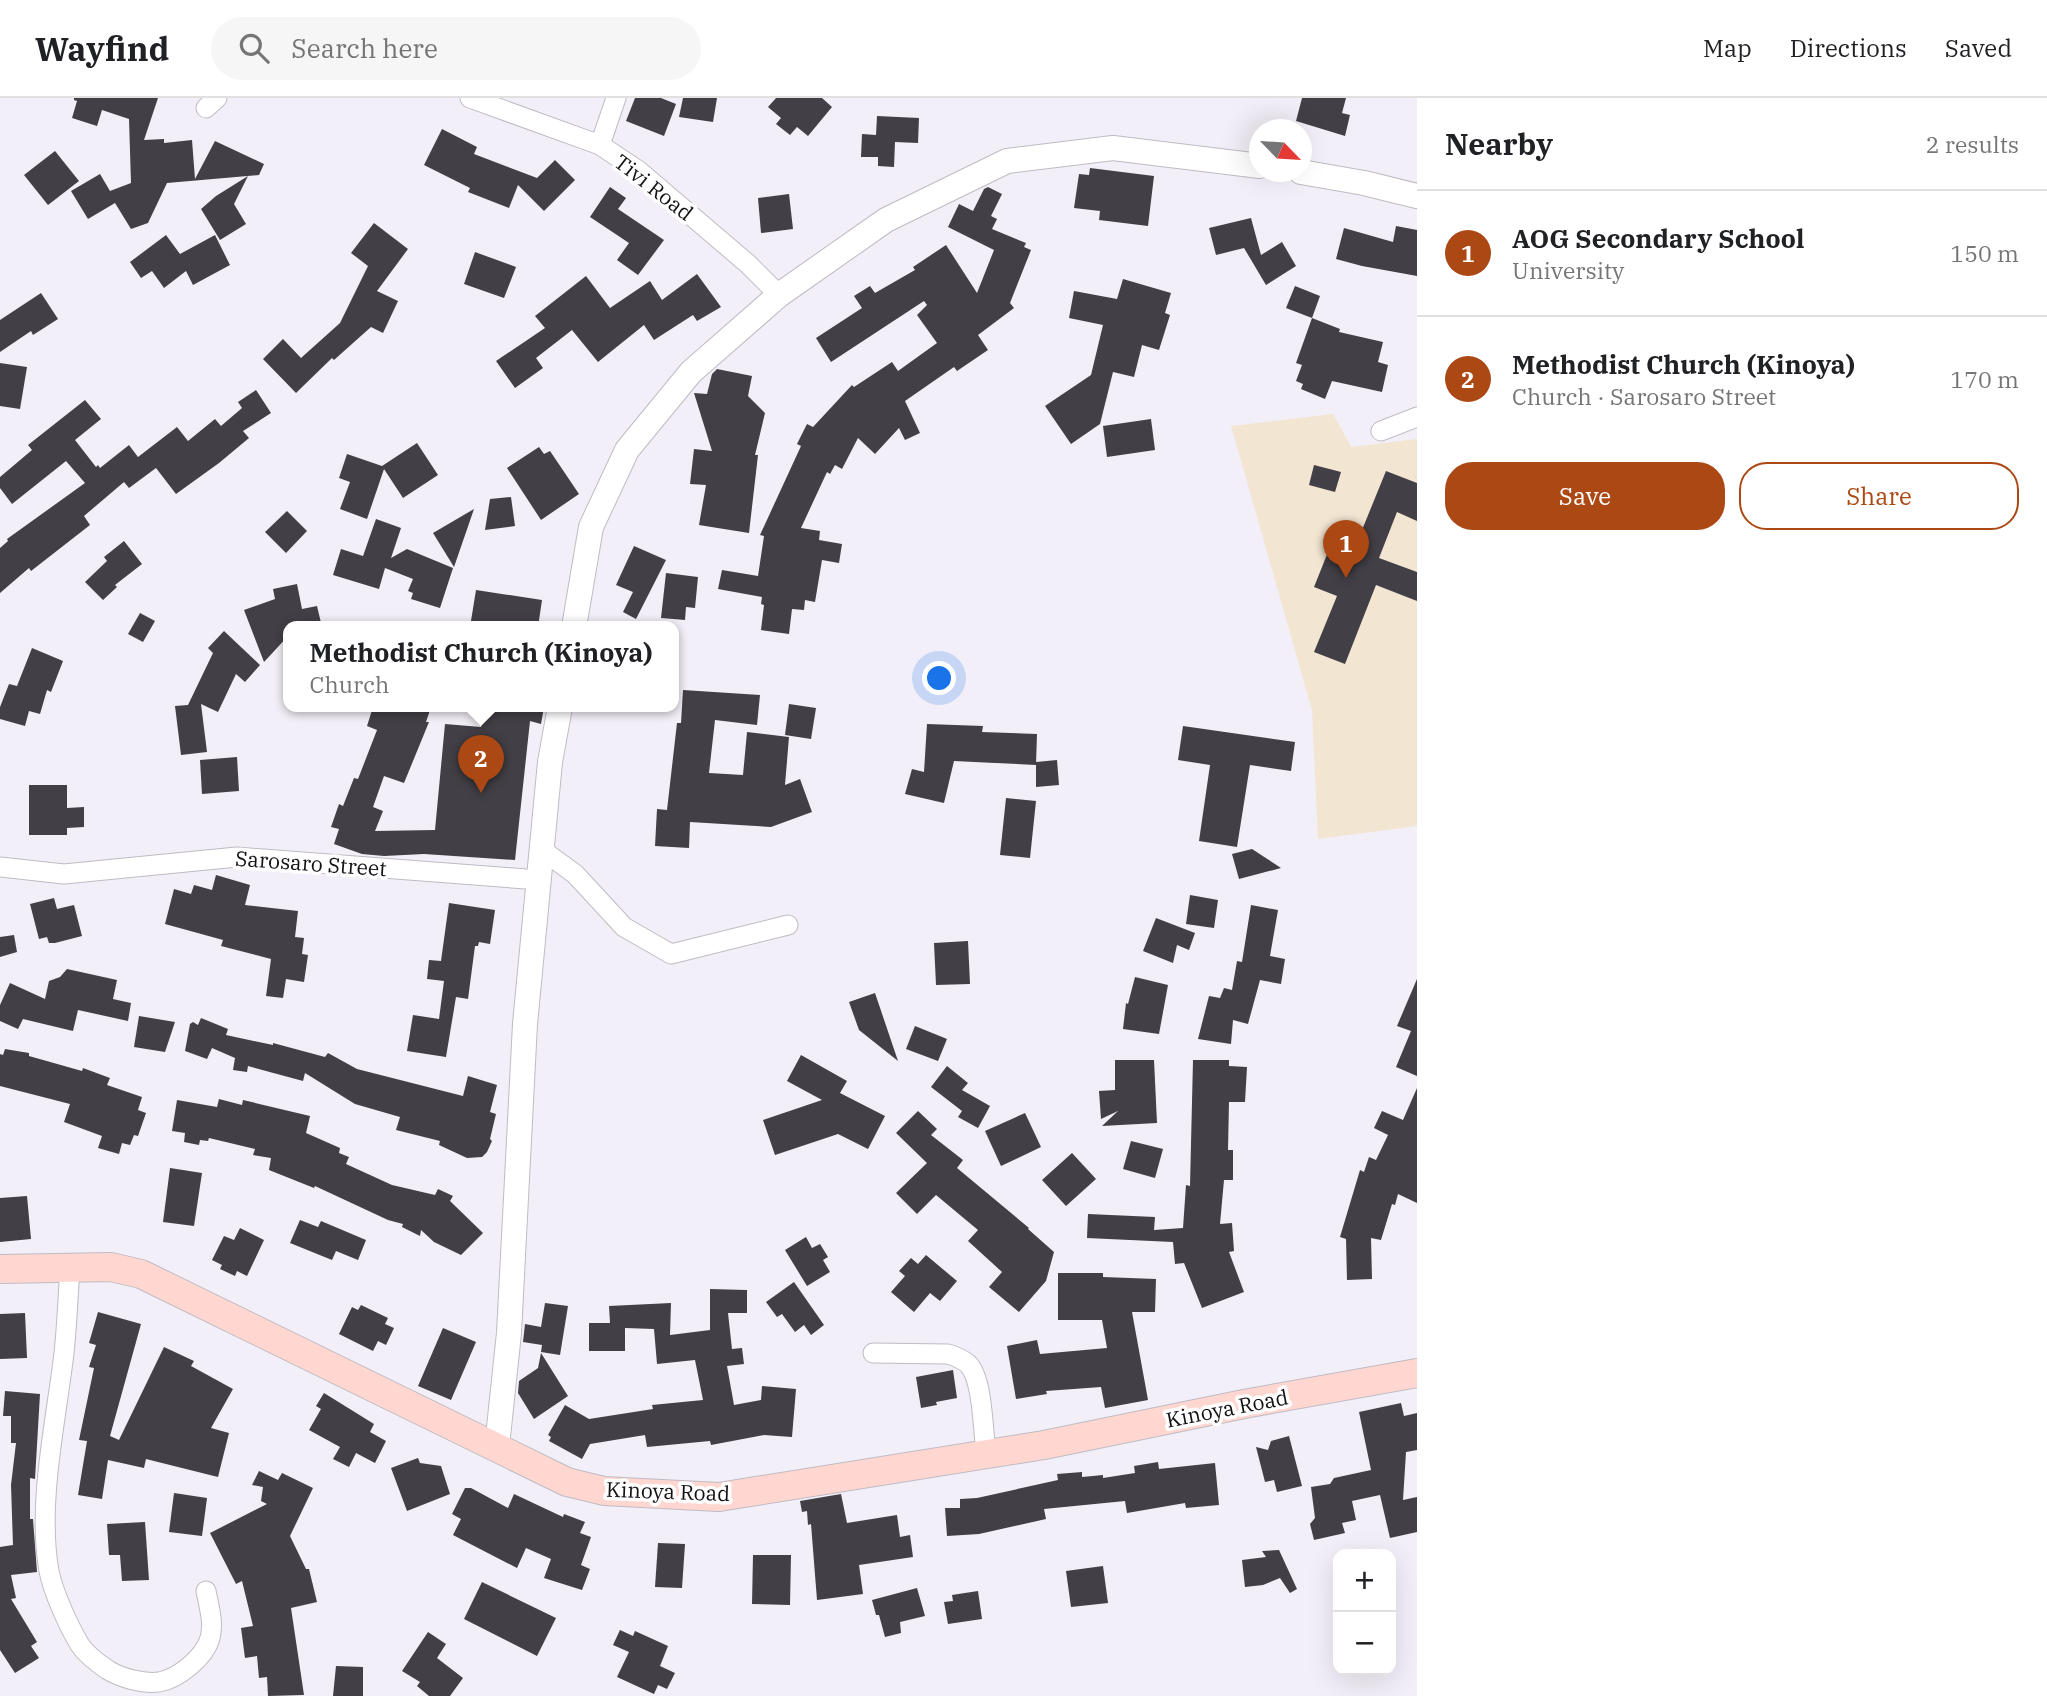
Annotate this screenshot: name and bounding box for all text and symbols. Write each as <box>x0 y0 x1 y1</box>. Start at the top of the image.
search box <box>211 17 701 80</box>
text: Wayfind <box>35 27 169 70</box>
icon: search <box>235 29 273 67</box>
text: Search here <box>291 31 438 65</box>
text: Map <box>1703 32 1752 64</box>
text: Directions <box>1790 32 1907 64</box>
text: Saved <box>1945 32 2012 64</box>
north arrow <box>1249 119 1312 182</box>
text: Nearby <box>1445 124 1553 163</box>
text: 2 results <box>1926 129 2019 159</box>
street label: Tivi Road <box>609 147 699 227</box>
text: AOG Secondary School <box>1512 221 1804 255</box>
text: 1 <box>1461 238 1475 268</box>
text: 150 m <box>1950 238 2019 268</box>
text: University <box>1512 255 1624 285</box>
text: Methodist Church (Kinoya) <box>1512 347 1855 381</box>
text: 2 <box>1461 364 1475 394</box>
text: 170 m <box>1950 364 2019 394</box>
text: Church · Sarosaro Street <box>1512 381 1776 411</box>
button: Save <box>1445 462 1725 530</box>
button: Share <box>1739 462 2019 530</box>
pin: 1 <box>1323 520 1369 578</box>
popup <box>283 621 679 712</box>
text: Methodist Church (Kinoya) <box>310 635 652 669</box>
your location <box>922 661 956 695</box>
text: Church <box>310 669 389 699</box>
pin: 2 <box>458 735 504 793</box>
street label: Sarosaro Street <box>234 844 388 882</box>
street label: Kinoya Road <box>1163 1382 1291 1434</box>
street label: Kinoya Road <box>606 1475 731 1507</box>
map controls <box>1333 1549 1396 1675</box>
button: + <box>1333 1549 1396 1612</box>
button: − <box>1333 1612 1396 1675</box>

